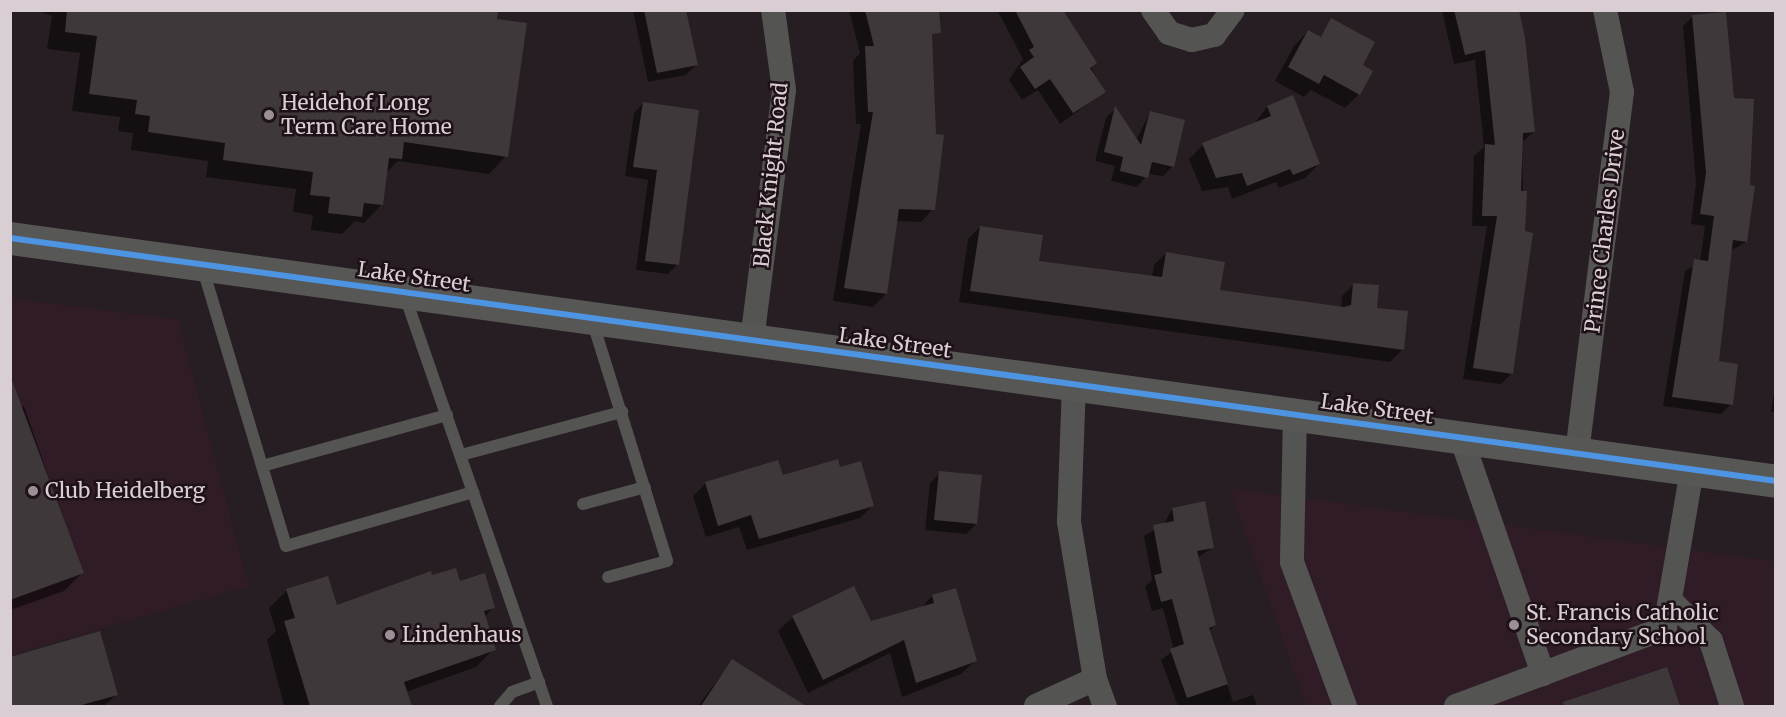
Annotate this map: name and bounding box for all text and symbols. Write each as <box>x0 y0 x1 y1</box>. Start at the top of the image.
street label: Black Knight Road <box>749 81 793 269</box>
place label: Heidehof Long Term Care Home <box>281 90 452 140</box>
marker: Heidehof Long Term Care Home <box>262 108 276 122</box>
street label: Prince Charles Drive <box>1580 128 1630 334</box>
street label: Lake Street <box>356 257 472 297</box>
street label: Lake Street <box>837 323 953 363</box>
street label: Lake Street <box>1319 389 1435 429</box>
place label: Club Heidelberg <box>45 478 205 504</box>
marker: Club Heidelberg <box>26 484 40 498</box>
place label: St. Francis Catholic Secondary School <box>1526 600 1719 650</box>
marker: St. Francis Catholic Secondary School <box>1507 618 1521 632</box>
place label: Lindenhaus <box>402 622 521 648</box>
marker: Lindenhaus <box>383 628 397 642</box>

